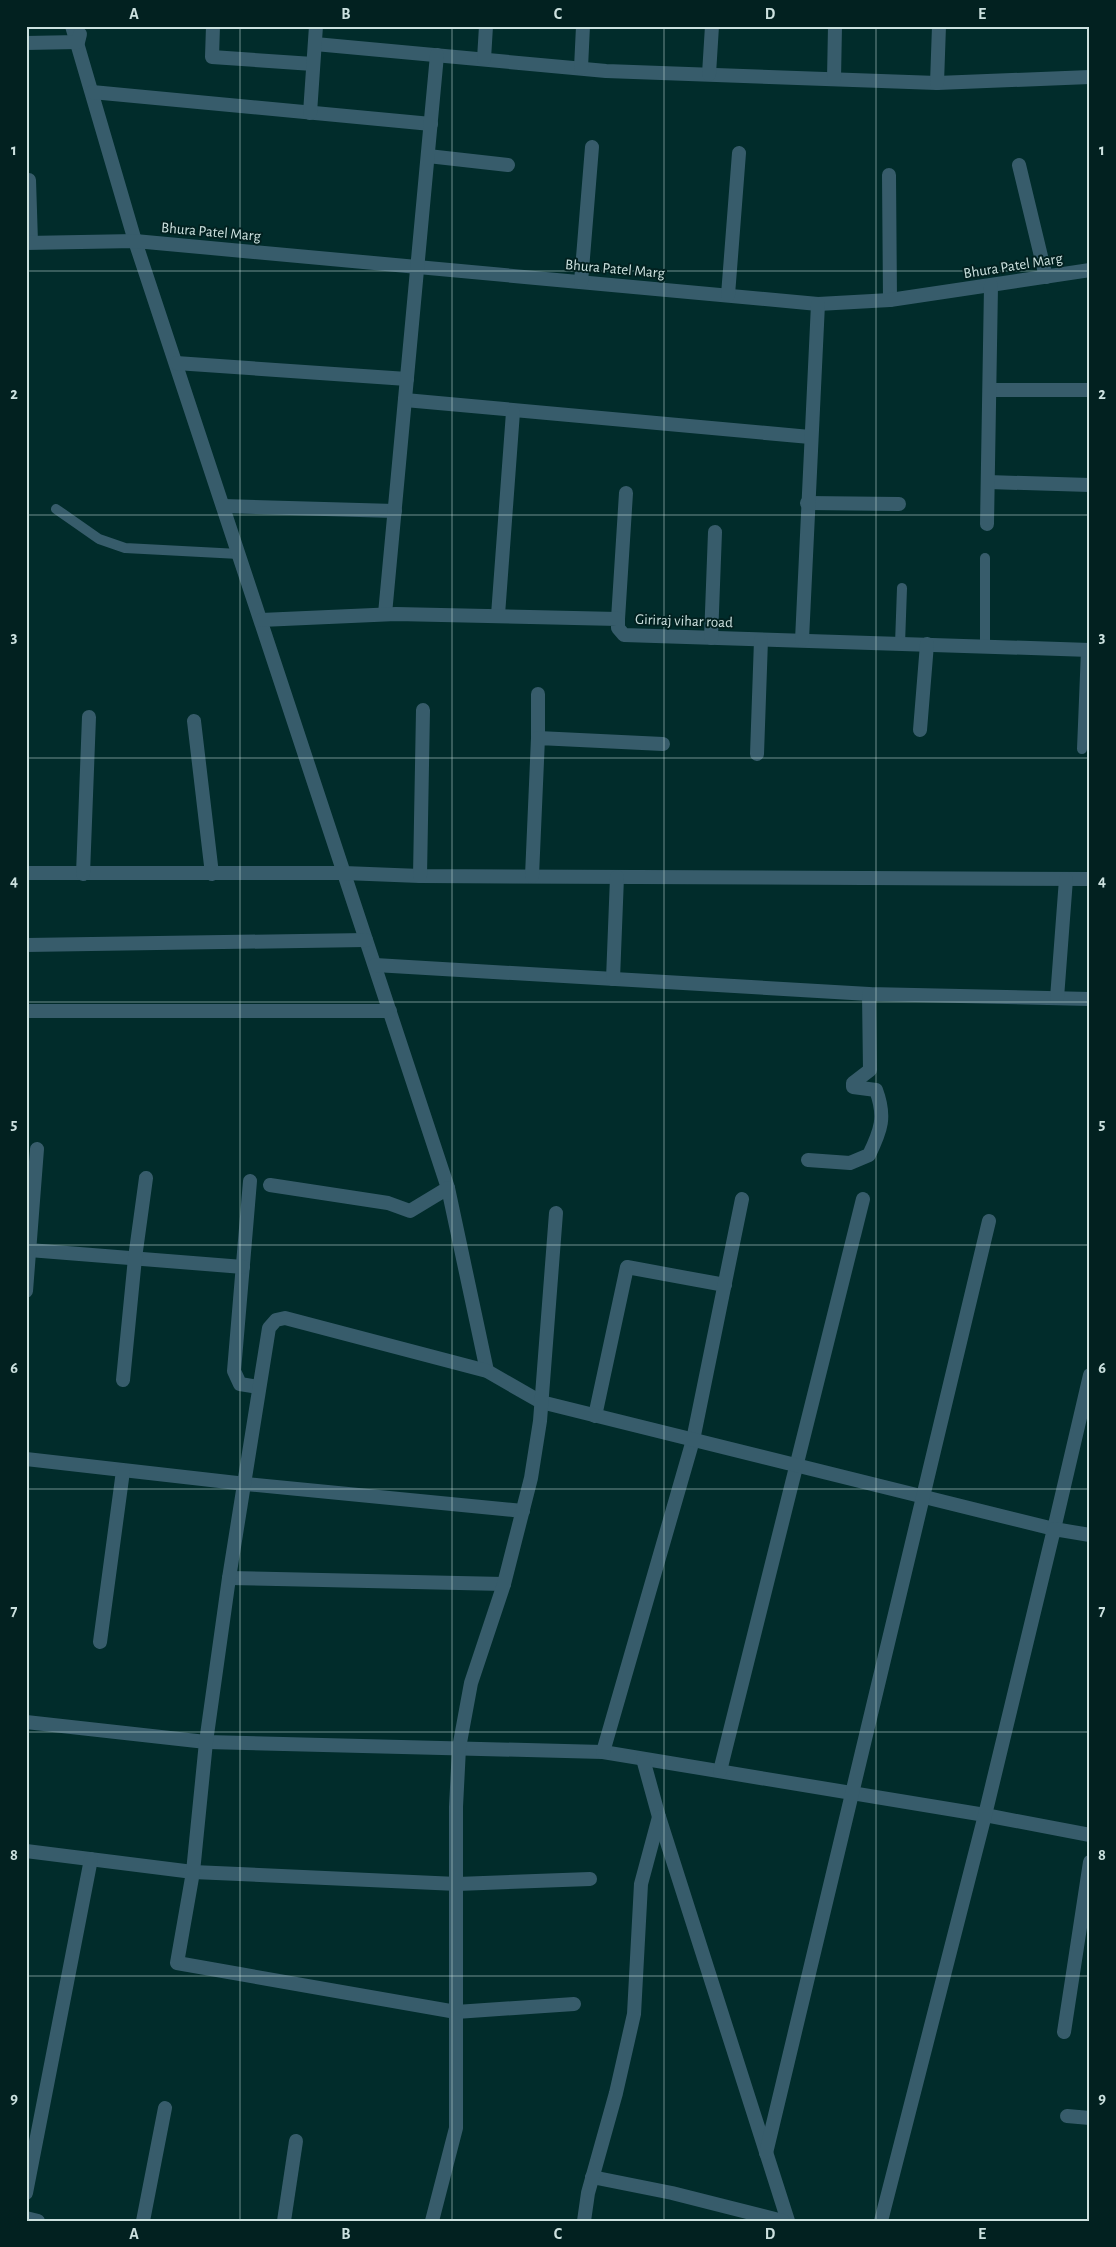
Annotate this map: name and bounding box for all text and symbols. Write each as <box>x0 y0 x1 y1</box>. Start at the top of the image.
text: A <box>129 6 139 22</box>
text: B <box>341 6 351 22</box>
text: C <box>554 6 563 22</box>
text: D <box>765 6 776 22</box>
text: E <box>978 6 986 22</box>
text: 1 <box>11 142 17 158</box>
text: 1 <box>1099 142 1105 158</box>
street label: Bhura Patel Marg <box>160 220 262 244</box>
street label: Bhura Patel Marg <box>962 251 1064 281</box>
street label: Bhura Patel Marg <box>564 257 666 281</box>
text: 2 <box>10 386 18 402</box>
text: 2 <box>1098 386 1106 402</box>
street label: Giriraj vihar road <box>635 612 733 630</box>
text: 3 <box>11 629 18 645</box>
text: 3 <box>1099 629 1106 645</box>
text: 4 <box>10 873 18 889</box>
text: 4 <box>1098 873 1106 889</box>
text: 5 <box>11 1116 18 1132</box>
text: 5 <box>1099 1116 1106 1132</box>
text: 6 <box>10 1360 18 1376</box>
text: 6 <box>1098 1360 1106 1376</box>
text: 7 <box>11 1603 18 1619</box>
text: 7 <box>1099 1603 1106 1619</box>
text: 8 <box>10 1847 18 1863</box>
text: 8 <box>1098 1847 1106 1863</box>
text: 9 <box>10 2090 18 2106</box>
text: 9 <box>1098 2090 1106 2106</box>
text: A <box>129 2226 139 2242</box>
text: B <box>341 2226 351 2242</box>
text: C <box>554 2226 563 2242</box>
text: D <box>765 2226 776 2242</box>
text: E <box>978 2226 986 2242</box>

